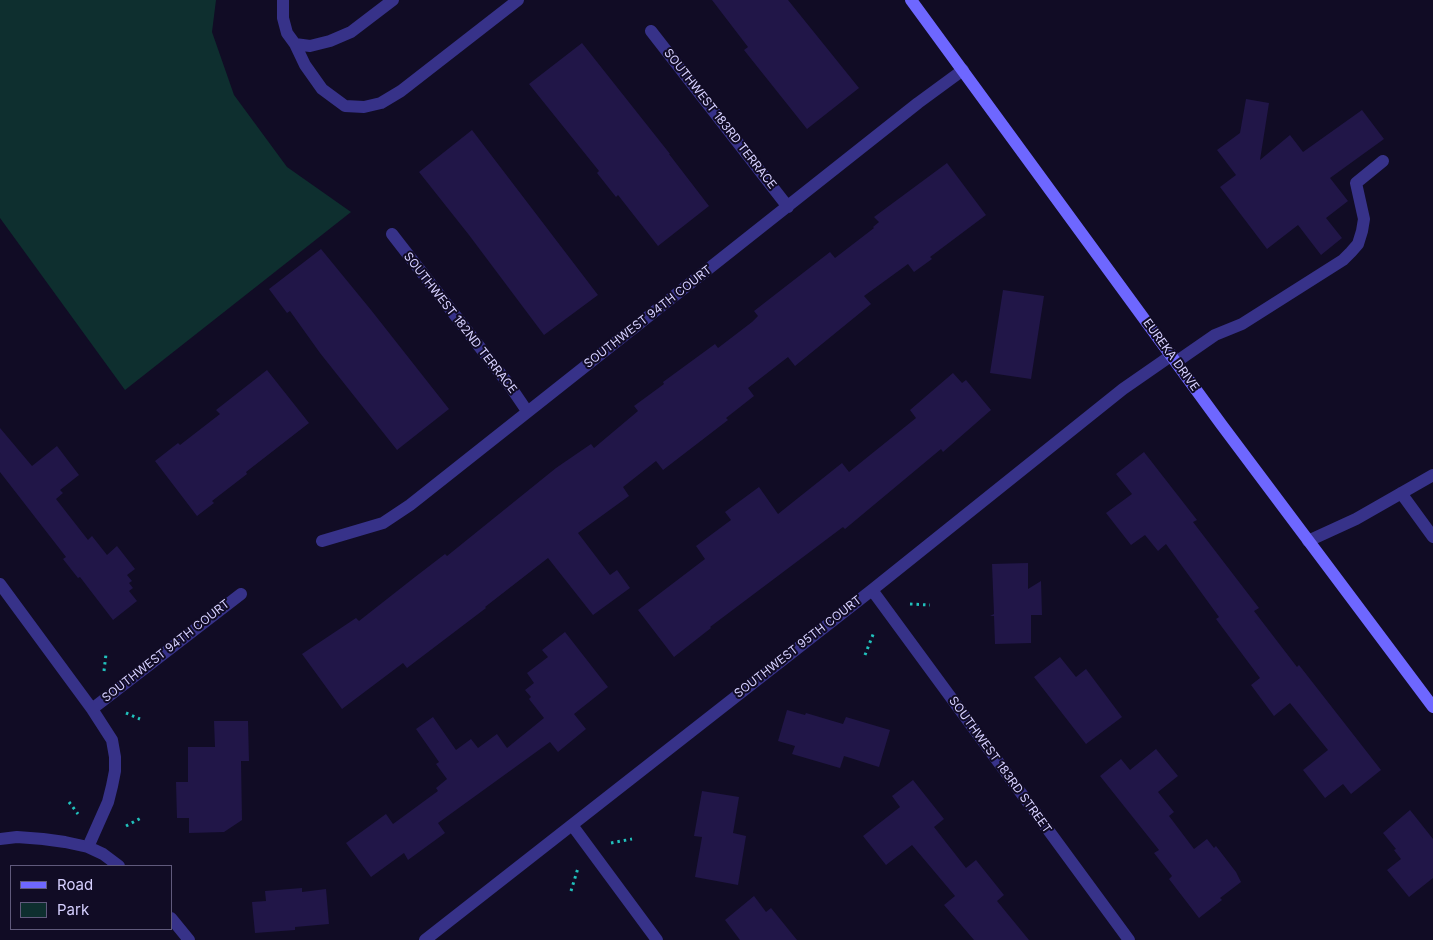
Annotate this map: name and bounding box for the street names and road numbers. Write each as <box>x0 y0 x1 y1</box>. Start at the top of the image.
street label: SOUTHWEST 183RD TERRACE <box>661 46 779 192</box>
street label: SOUTHWEST 182ND TERRACE <box>400 250 520 396</box>
street label: SOUTHWEST 94TH COURT <box>581 263 715 371</box>
street label: EUREKA DRIVE <box>1140 316 1202 394</box>
street label: SOUTHWEST 95TH COURT <box>732 593 864 701</box>
street label: SOUTHWEST 94TH COURT <box>99 597 233 705</box>
street label: SOUTHWEST 183RD STREET <box>946 694 1054 836</box>

